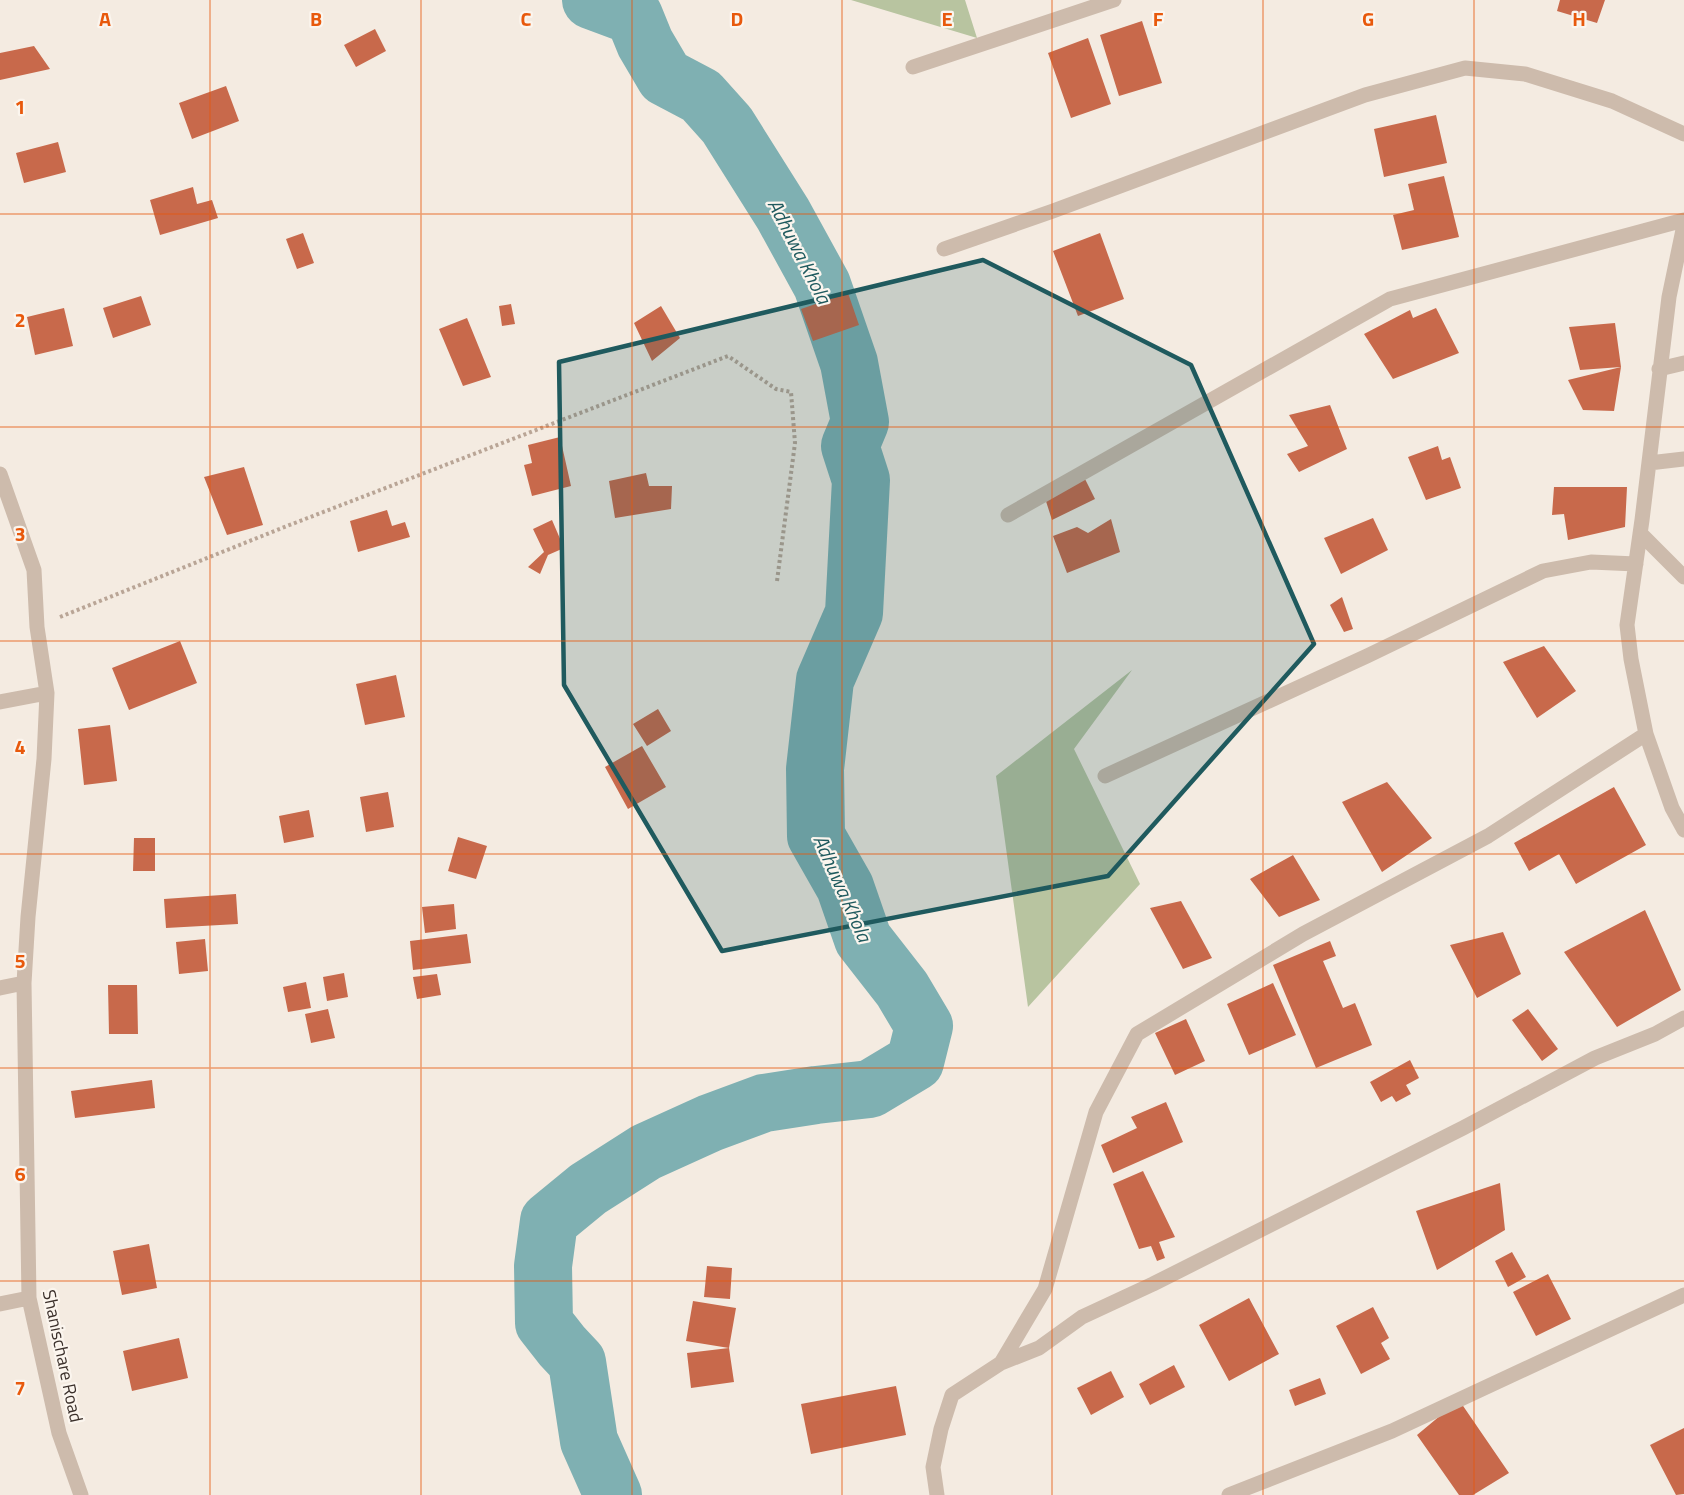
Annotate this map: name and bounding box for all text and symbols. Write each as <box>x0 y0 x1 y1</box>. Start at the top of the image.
text: A <box>99 3 111 34</box>
text: B <box>310 3 322 34</box>
text: C <box>521 3 532 34</box>
text: D <box>731 3 743 34</box>
text: E <box>941 3 953 34</box>
text: F <box>1153 3 1164 34</box>
text: G <box>1362 3 1374 34</box>
text: H <box>1572 3 1586 34</box>
text: 1 <box>14 91 26 122</box>
water label: Adhuwa Khola <box>760 193 840 310</box>
text: 2 <box>14 304 26 335</box>
text: 3 <box>14 518 26 549</box>
text: 4 <box>14 731 26 762</box>
water label: Adhuwa Khola <box>806 829 881 947</box>
text: 5 <box>14 945 26 976</box>
text: 6 <box>14 1158 26 1189</box>
street label: Shanischare Road <box>36 1287 90 1425</box>
text: 7 <box>14 1372 26 1403</box>

